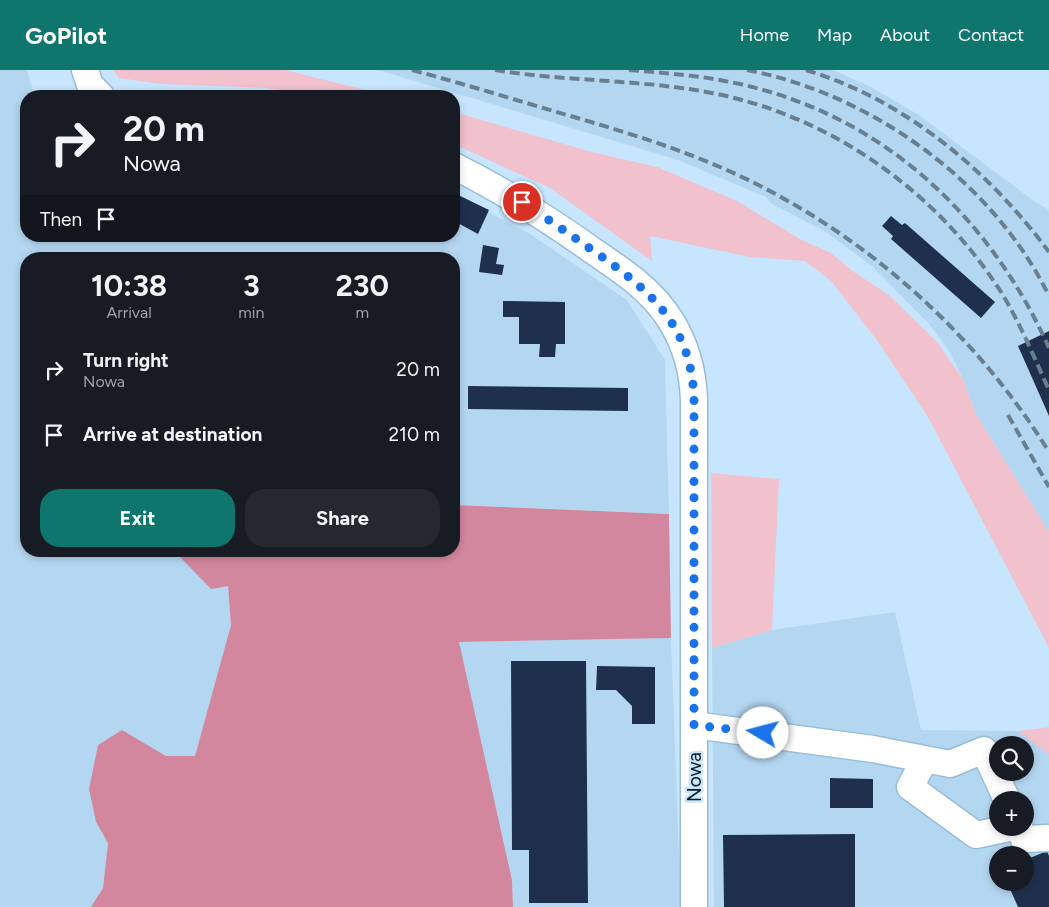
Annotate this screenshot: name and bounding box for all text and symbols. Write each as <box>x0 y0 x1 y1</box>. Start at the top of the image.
text: GoPilot <box>25 21 107 50</box>
text: Home <box>740 24 789 46</box>
text: Map <box>817 24 852 46</box>
text: About <box>880 24 930 46</box>
text: Contact <box>958 24 1024 46</box>
text: 20 m <box>123 108 205 150</box>
icon: right <box>40 110 105 175</box>
text: Nowa <box>123 150 181 177</box>
pin <box>501 181 543 223</box>
icon: arrive <box>508 188 536 216</box>
icon: arrive <box>92 205 120 233</box>
text: Then <box>40 208 82 231</box>
text: 10:38 <box>91 267 167 304</box>
text: 3 <box>243 267 260 304</box>
text: 230 <box>335 267 389 304</box>
text: Arrival <box>107 303 152 322</box>
text: min <box>238 303 264 322</box>
text: m <box>355 303 369 322</box>
text: Turn right <box>83 349 169 372</box>
icon: right <box>40 356 68 384</box>
text: 20 m <box>396 358 440 381</box>
text: Nowa <box>83 372 125 391</box>
icon: arrive <box>40 421 68 449</box>
text: Arrive at destination <box>83 423 262 446</box>
text: 210 m <box>388 423 440 446</box>
button: Exit <box>40 489 235 547</box>
button: Share <box>245 489 440 547</box>
position arrow <box>736 706 788 758</box>
map controls <box>989 736 1034 891</box>
button: search <box>989 736 1034 781</box>
street label: Nowa <box>683 752 706 802</box>
button: + <box>989 791 1034 836</box>
button: − <box>989 846 1034 891</box>

